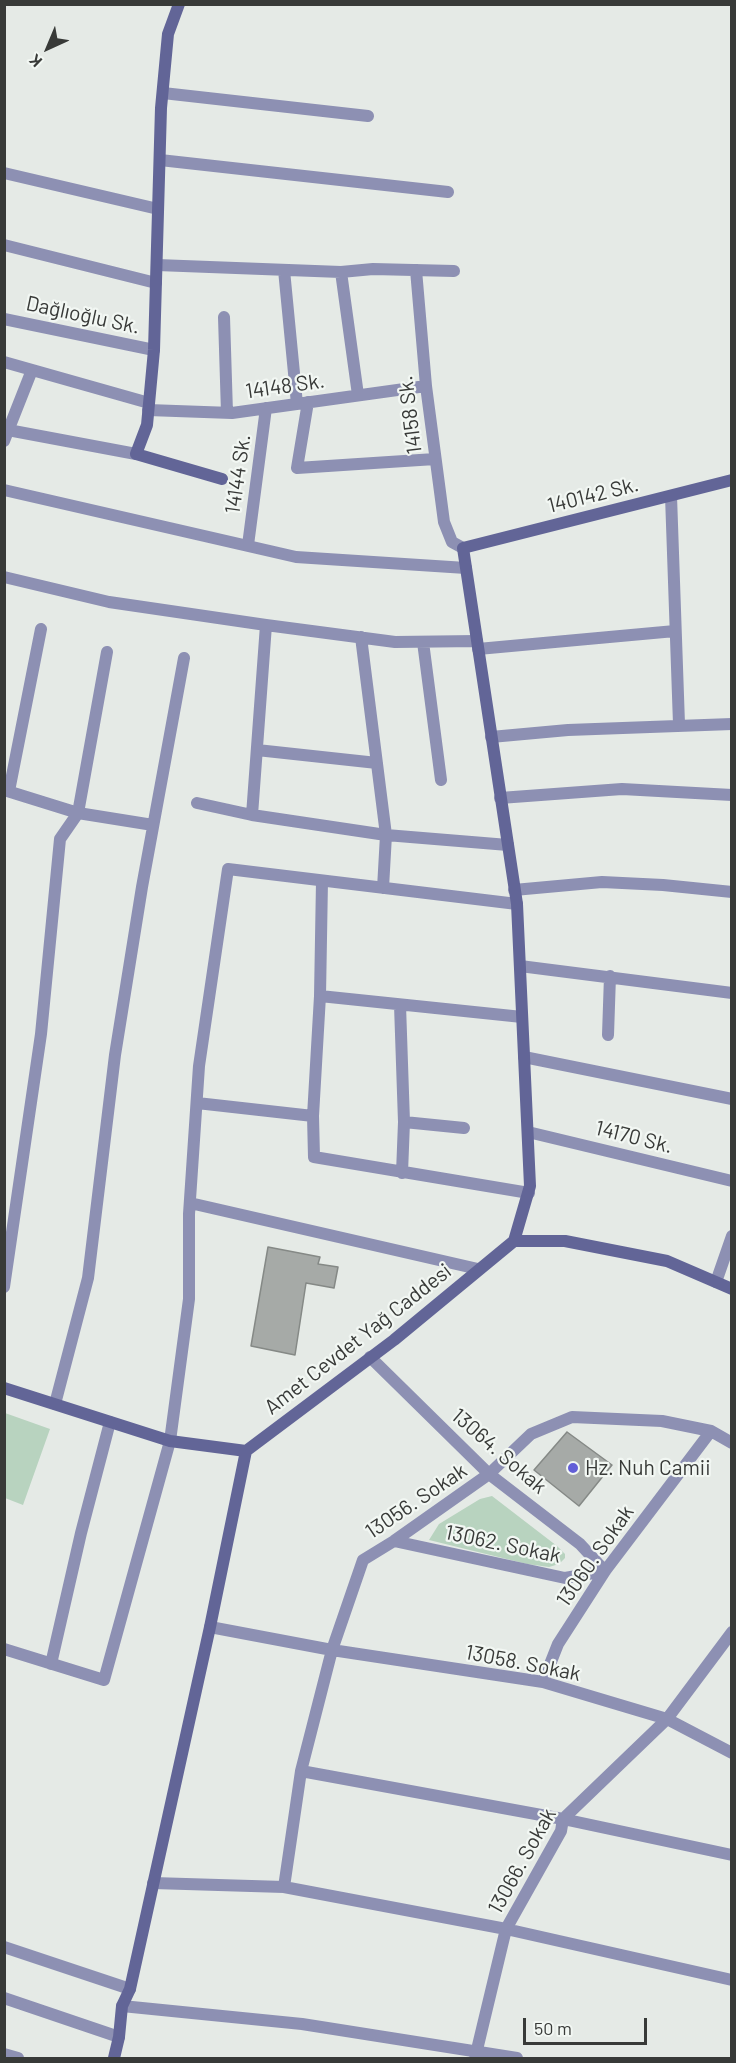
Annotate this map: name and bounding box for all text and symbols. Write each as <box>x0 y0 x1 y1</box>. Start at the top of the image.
north arrow <box>18 18 78 78</box>
text: K <box>25 51 45 72</box>
street label: Dağlıoğlu Sk. <box>24 291 142 339</box>
street label: 14148 Sk. <box>244 368 326 404</box>
street label: 14158 Sk. <box>393 374 427 456</box>
street label: 14144 Sk. <box>220 432 256 516</box>
street label: 140142 Sk. <box>545 472 641 518</box>
street label: 14170 Sk. <box>593 1115 675 1159</box>
street label: Amet Cevdet Yağ Caddesi <box>259 1258 457 1420</box>
street label: 13064. Sokak <box>446 1403 552 1499</box>
place label: Hz. Nuh Camii <box>585 1455 710 1481</box>
street label: 13056. Sokak <box>360 1458 472 1544</box>
marker: Hz. Nuh Camii <box>566 1461 580 1475</box>
street label: 13060. Sokak <box>551 1500 639 1612</box>
street label: 13062. Sokak <box>443 1519 563 1569</box>
street label: 13058. Sokak <box>463 1639 583 1687</box>
street label: 13066. Sokak <box>483 1804 561 1918</box>
scale bar <box>526 2006 650 2044</box>
text: 50 m <box>534 2017 572 2039</box>

